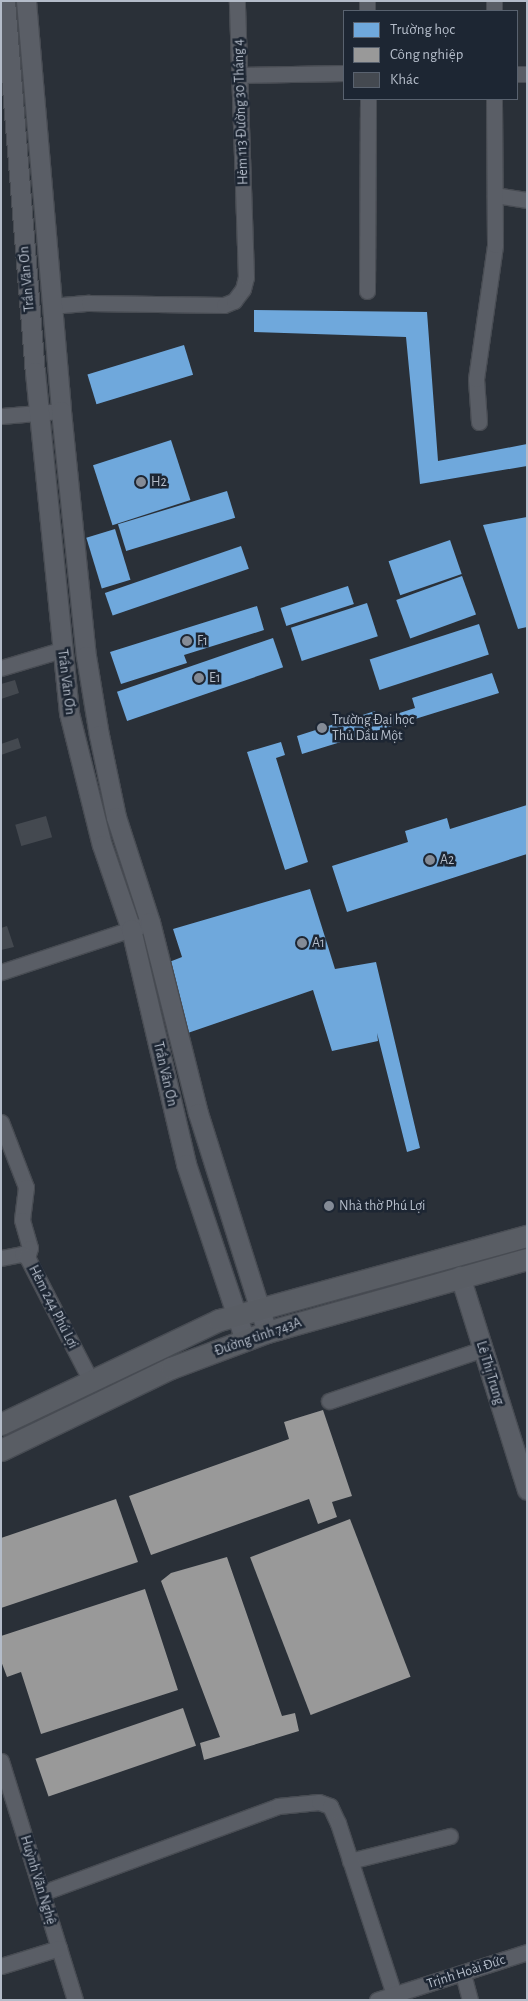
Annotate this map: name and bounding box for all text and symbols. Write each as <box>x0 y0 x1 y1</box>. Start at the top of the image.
legend <box>343 10 518 100</box>
text: Trường học <box>390 22 455 37</box>
street label: Hẻm 113 Đường 30 Tháng 4 <box>230 39 252 185</box>
text: Công nghiệp <box>390 47 463 62</box>
text: Khác <box>390 72 419 87</box>
street label: Trần Văn Ơn <box>16 246 38 312</box>
place label: H2 <box>151 474 167 490</box>
marker: H2 <box>135 476 147 488</box>
place label: F1 <box>197 633 208 649</box>
marker: F1 <box>181 635 193 647</box>
street label: Trần Văn Ơn <box>54 648 78 716</box>
place label: E1 <box>209 670 221 686</box>
marker: E1 <box>193 672 205 684</box>
place label: Trường Đại học Thủ Dầu Một <box>332 712 414 744</box>
marker: Trường Đại học Thủ Dầu Một <box>316 722 328 734</box>
place label: A2 <box>440 852 454 868</box>
marker: A2 <box>424 854 436 866</box>
place label: A1 <box>312 935 325 951</box>
marker: A1 <box>296 937 308 949</box>
street label: Trần Văn Ơn <box>149 1040 181 1108</box>
place label: Nhà thờ Phú Lợi <box>339 1198 425 1214</box>
marker: Nhà thờ Phú Lợi <box>323 1200 335 1212</box>
street label: Hẻm 244 Phú Lợi <box>25 1263 81 1351</box>
street label: Đường tỉnh 743A <box>212 1314 304 1360</box>
street label: Lê Thị Trung <box>472 1339 508 1407</box>
street label: Huỳnh Văn Nghệ <box>16 1833 60 1927</box>
street label: Trịnh Hoài Đức <box>425 1951 507 1993</box>

